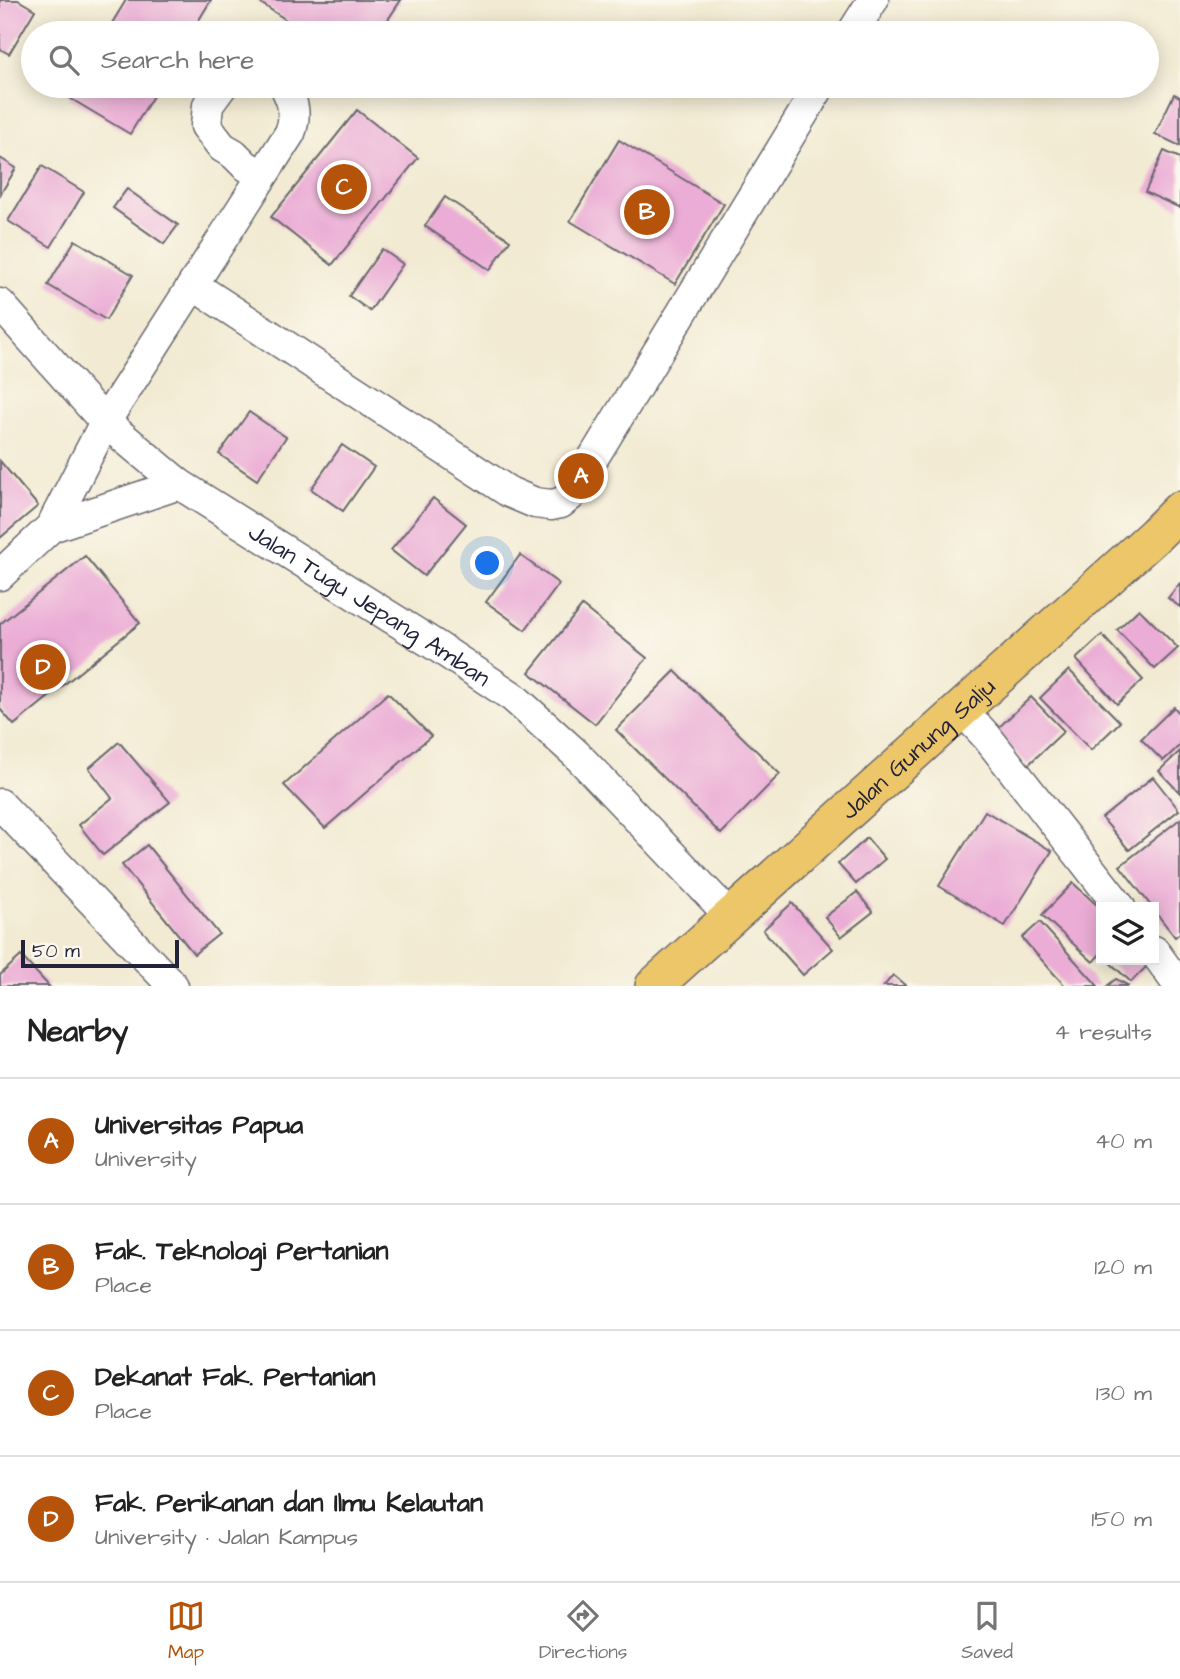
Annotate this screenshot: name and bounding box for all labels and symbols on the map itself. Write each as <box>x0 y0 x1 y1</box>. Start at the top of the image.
pin: C <box>321 161 367 213</box>
pin: B <box>624 186 670 238</box>
pin: A <box>558 450 604 502</box>
street label: Jalan Tugu Jepang Amban <box>241 516 497 695</box>
your location <box>470 546 504 580</box>
pin: D <box>20 641 66 693</box>
street label: Jalan Gunung Salju <box>834 671 1003 828</box>
scale bar <box>21 937 178 969</box>

